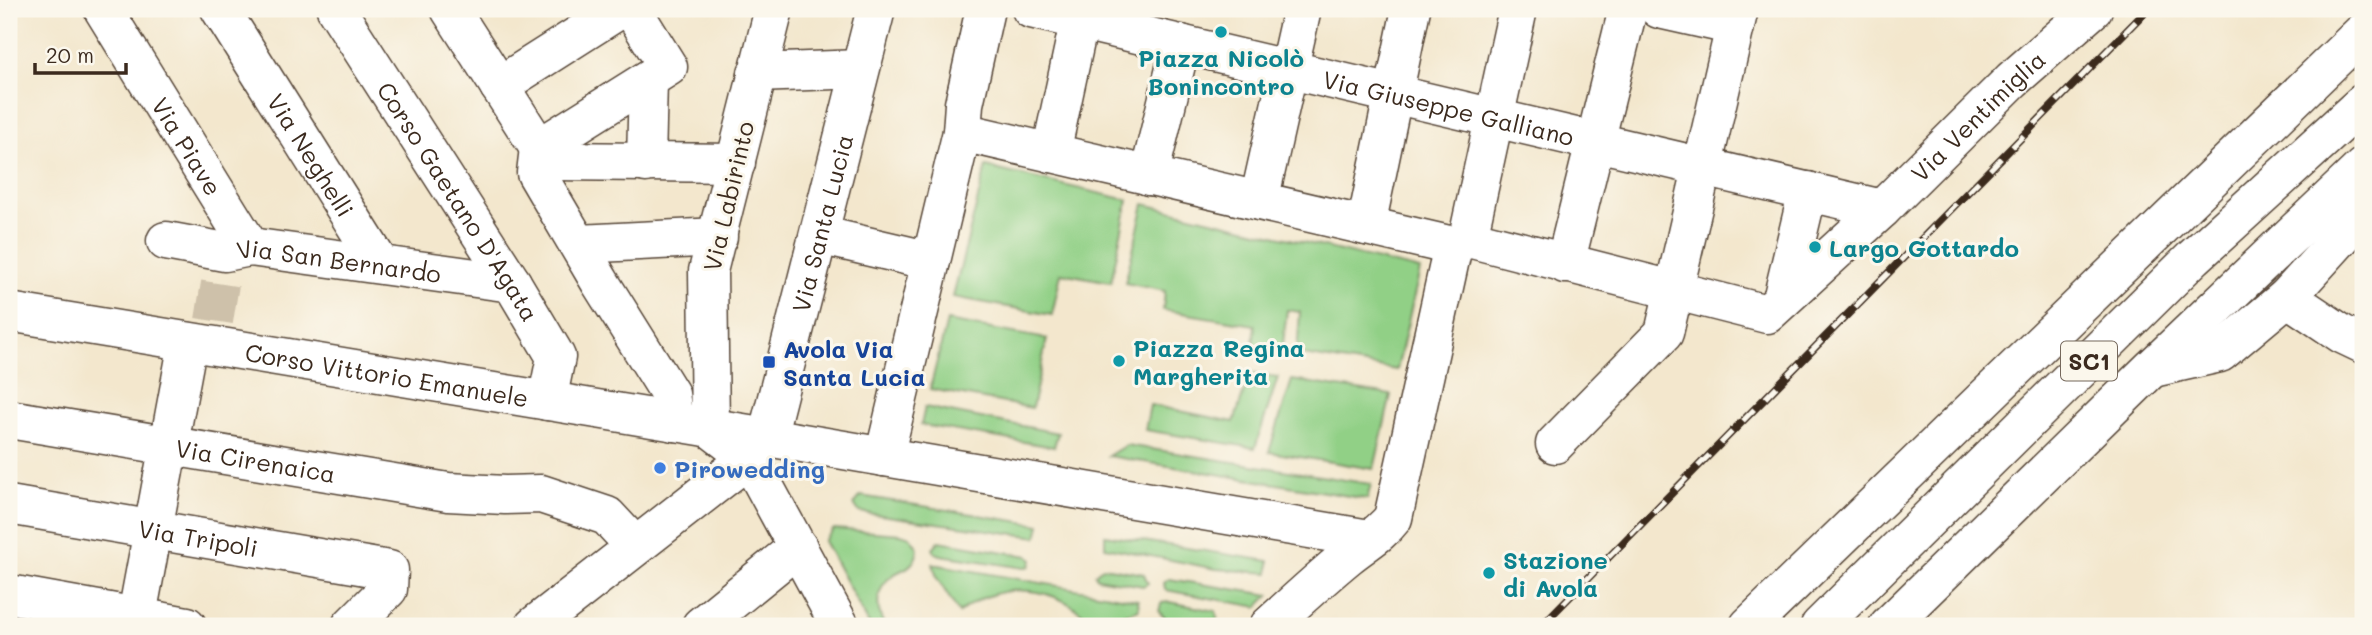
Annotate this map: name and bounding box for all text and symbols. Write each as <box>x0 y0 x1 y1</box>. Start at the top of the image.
marker: Piazza Nicolò Bonincontro <box>1213 24 1229 40</box>
scale bar <box>35 32 126 76</box>
text: 20 m <box>46 41 94 68</box>
place label: Piazza Nicolò Bonincontro <box>1138 42 1304 101</box>
street label: Via Ventimiglia <box>1904 43 2051 188</box>
street label: Via Giuseppe Galliano <box>1320 63 1577 152</box>
street label: Corso Gaetano D'Agata <box>371 75 547 327</box>
street label: Via Neghelli <box>261 87 362 222</box>
street label: Via Piave <box>146 91 230 201</box>
street label: Via Labirinto <box>696 118 760 274</box>
street label: Via Santa Lucia <box>784 131 859 315</box>
street label: Via San Bernardo <box>233 231 443 289</box>
place label: Largo Gottardo <box>1829 232 2019 263</box>
marker: Largo Gottardo <box>1807 239 1823 255</box>
place label: Piazza Regina Margherita <box>1133 332 1305 391</box>
place label: Avola Via Santa Lucia <box>783 333 925 392</box>
street label: Corso Vittorio Emanuele <box>243 336 531 413</box>
road number: SC1 <box>2061 342 2117 380</box>
marker: Piazza Regina Margherita <box>1111 353 1127 369</box>
marker: Avola Via Santa Lucia <box>761 354 777 370</box>
street label: Via Cirenaica <box>173 431 338 489</box>
place label: Pirowedding <box>674 453 825 484</box>
marker: Pirowedding <box>652 460 668 476</box>
street label: Via Tripoli <box>136 512 260 563</box>
place label: Stazione di Avola <box>1503 544 1608 603</box>
marker: Stazione di Avola <box>1481 565 1497 581</box>

